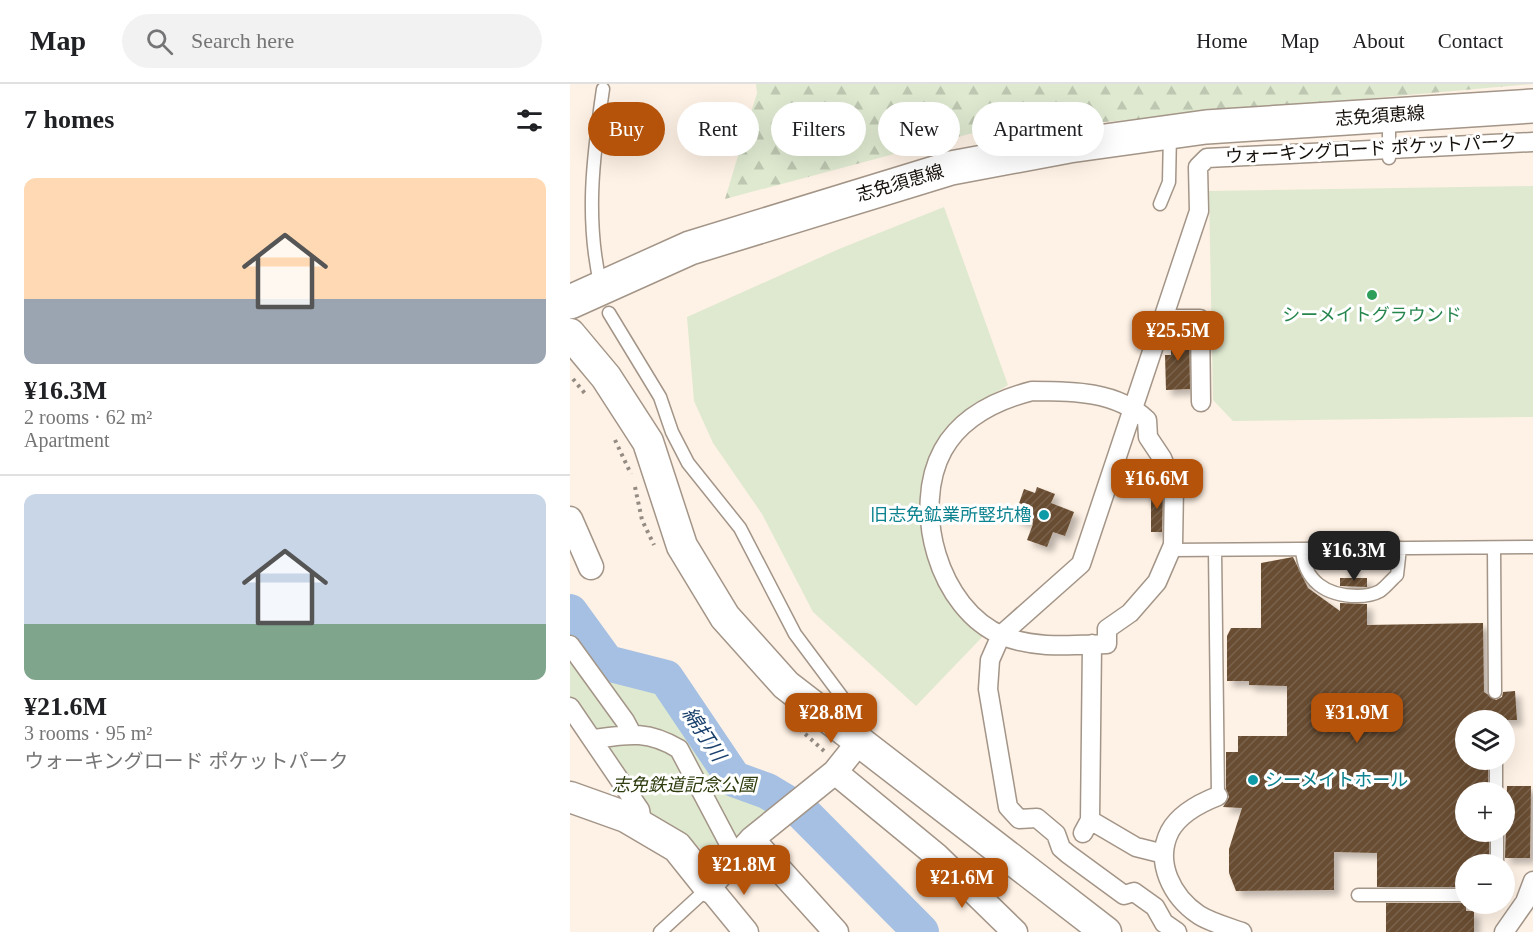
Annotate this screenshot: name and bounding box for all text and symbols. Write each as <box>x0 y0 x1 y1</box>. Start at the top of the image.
search box <box>122 14 542 68</box>
text: Map <box>30 25 86 56</box>
icon: search <box>143 25 176 58</box>
text: Search here <box>191 28 294 53</box>
text: Home <box>1196 29 1248 53</box>
text: Map <box>1281 29 1319 53</box>
text: About <box>1352 29 1405 53</box>
text: Contact <box>1438 29 1503 53</box>
chip: Buy <box>588 102 665 156</box>
chip: Rent <box>677 102 759 156</box>
chip: Filters <box>771 102 866 156</box>
chip: New <box>878 102 960 156</box>
chip: Apartment <box>972 102 1104 156</box>
street label: 志免須恵線 <box>1334 103 1426 129</box>
icon: filters <box>513 104 546 137</box>
text: 7 homes <box>24 105 114 134</box>
street label: ウォーキングロード ポケットパーク <box>1225 131 1517 167</box>
street label: 志免須恵線 <box>854 161 946 205</box>
icon: home <box>231 217 339 325</box>
marker: シーメイトグラウンド <box>1365 288 1379 302</box>
place label: シーメイトグラウンド <box>1282 305 1462 325</box>
pin: ¥25.5M <box>1129 311 1227 362</box>
text: ¥25.5M <box>1146 319 1210 341</box>
text: ¥16.3M <box>24 376 107 405</box>
text: 2 rooms · 62 m² <box>24 406 152 428</box>
text: Apartment <box>24 429 110 451</box>
pin: ¥16.6M <box>1108 459 1206 510</box>
text: ¥16.6M <box>1125 467 1189 489</box>
place label: 旧志免鉱業所竪坑櫓 <box>870 505 1032 525</box>
marker: 旧志免鉱業所竪坑櫓 <box>1037 508 1051 522</box>
pin: ¥16.3M <box>1305 531 1403 582</box>
icon: home <box>231 533 339 641</box>
text: ¥16.3M <box>1322 539 1386 561</box>
text: ¥21.6M <box>24 692 107 721</box>
pin: ¥28.8M <box>782 693 880 744</box>
pin: ¥31.9M <box>1308 693 1406 744</box>
text: ¥28.8M <box>799 701 863 723</box>
text: ¥31.9M <box>1325 701 1389 723</box>
water label: 綿打川 <box>678 703 731 767</box>
map controls <box>1455 710 1515 914</box>
button: layers <box>1455 710 1515 770</box>
text: 3 rooms · 95 m² <box>24 722 152 744</box>
text: ウォーキングロード ポケットパーク <box>24 750 348 772</box>
place label: シーメイトホール <box>1265 770 1408 790</box>
marker: シーメイトホール <box>1246 773 1260 787</box>
park label: 志免鉄道記念公園 <box>612 775 759 795</box>
button: + <box>1455 782 1515 842</box>
pin: ¥21.8M <box>695 845 793 896</box>
text: ¥21.8M <box>712 853 776 875</box>
button: − <box>1455 854 1515 914</box>
pin: ¥21.6M <box>913 858 1011 909</box>
text: ¥21.6M <box>930 866 994 888</box>

